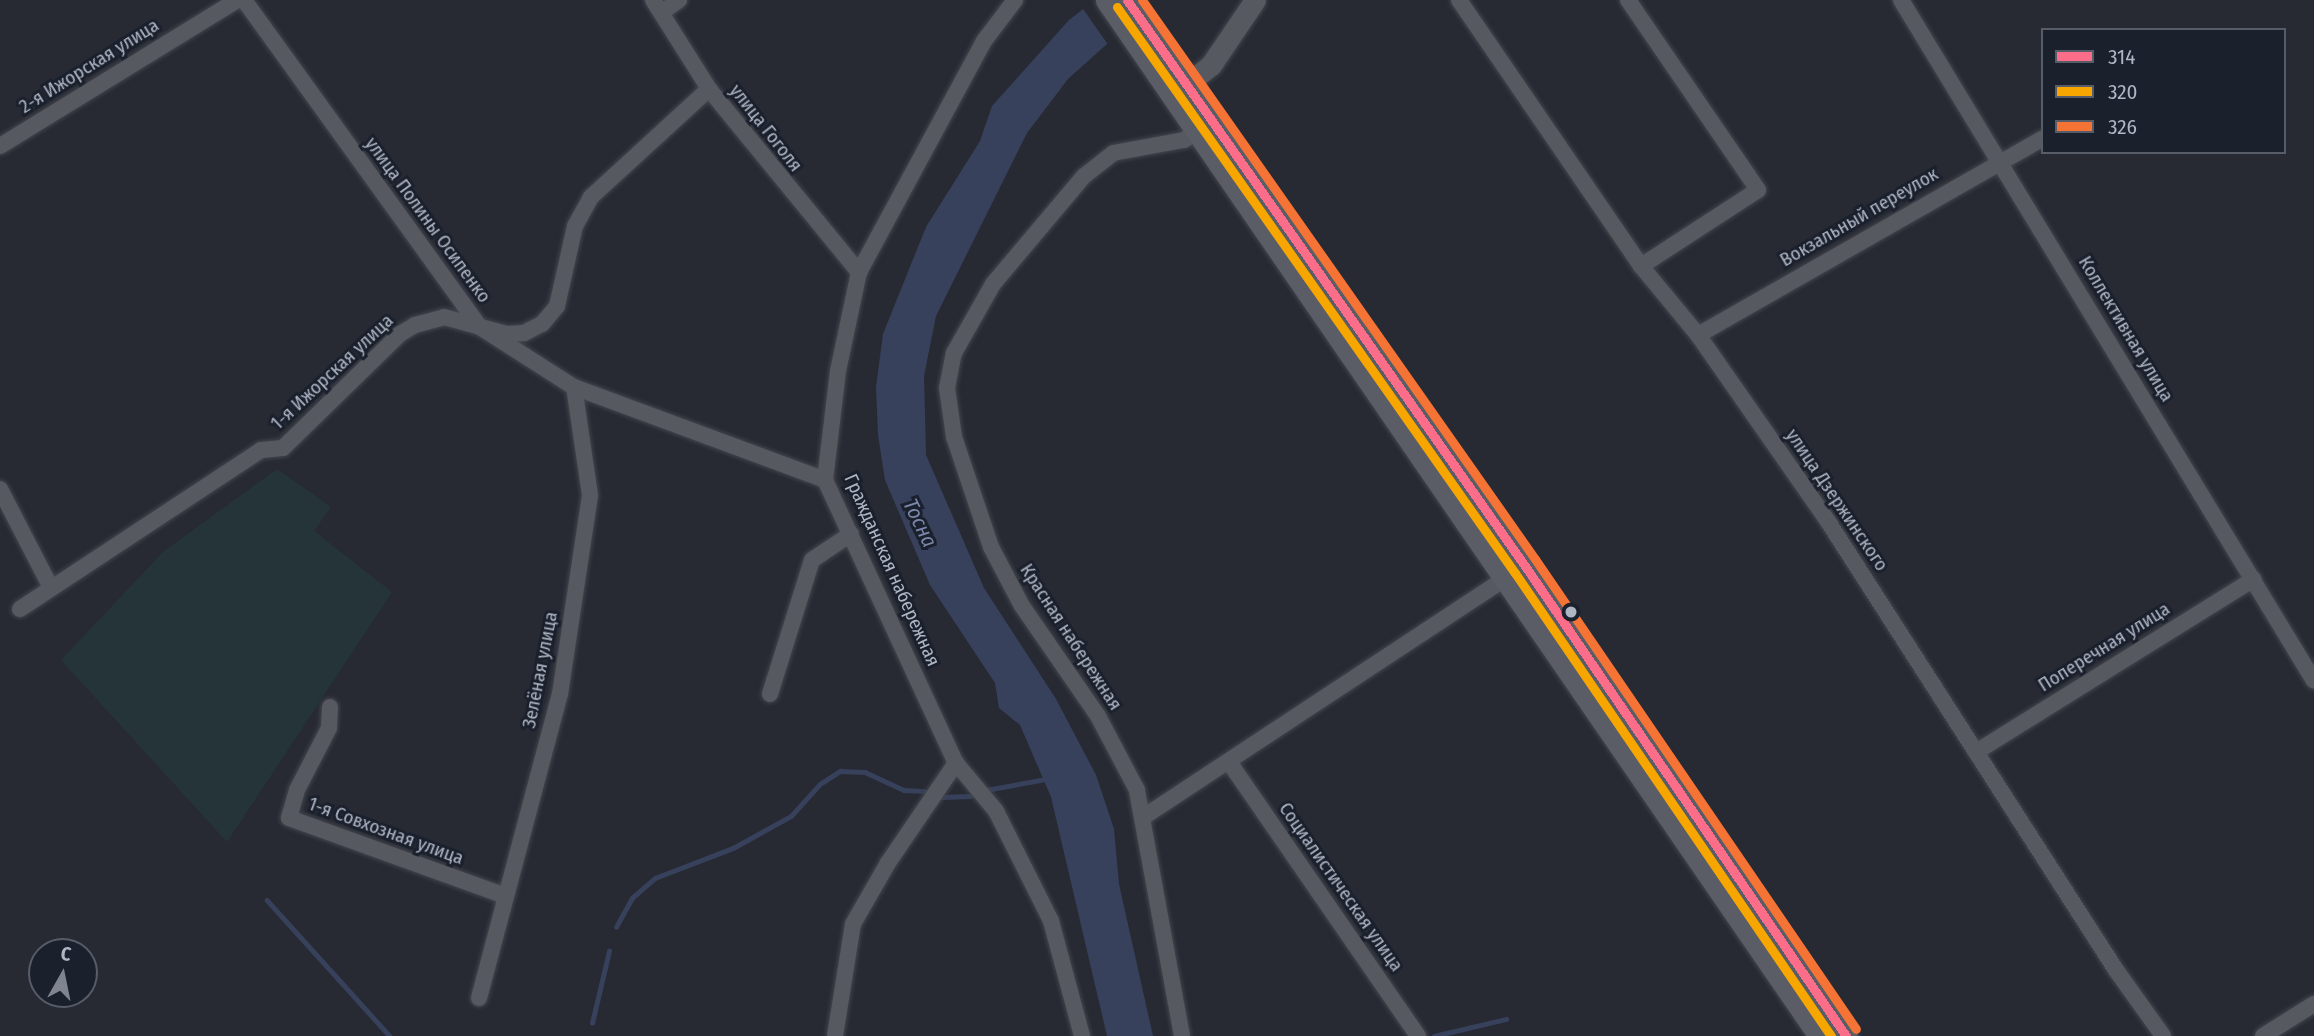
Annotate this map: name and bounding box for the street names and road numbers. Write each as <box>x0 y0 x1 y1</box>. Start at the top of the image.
street label: 2-я Ижорская улица <box>15 14 163 118</box>
street label: улица Гоголя <box>725 80 807 176</box>
street label: улица Полины Осипенко <box>360 133 496 307</box>
street label: Вокзальный переулок <box>1776 162 1942 272</box>
street label: Коллективная улица <box>2074 252 2178 406</box>
street label: 1-я Ижорская улица <box>266 309 398 435</box>
street label: улица Дзержинского <box>1781 425 1893 575</box>
street label: Гражданская набережная <box>839 470 945 670</box>
street label: Красная набережная <box>1015 560 1127 714</box>
street label: Поперечная улица <box>2034 597 2174 697</box>
street label: Зелёная улица <box>518 610 562 730</box>
street label: 1-я Совхозная улица <box>305 792 467 870</box>
street label: Социалистическая улица <box>1274 798 1408 976</box>

